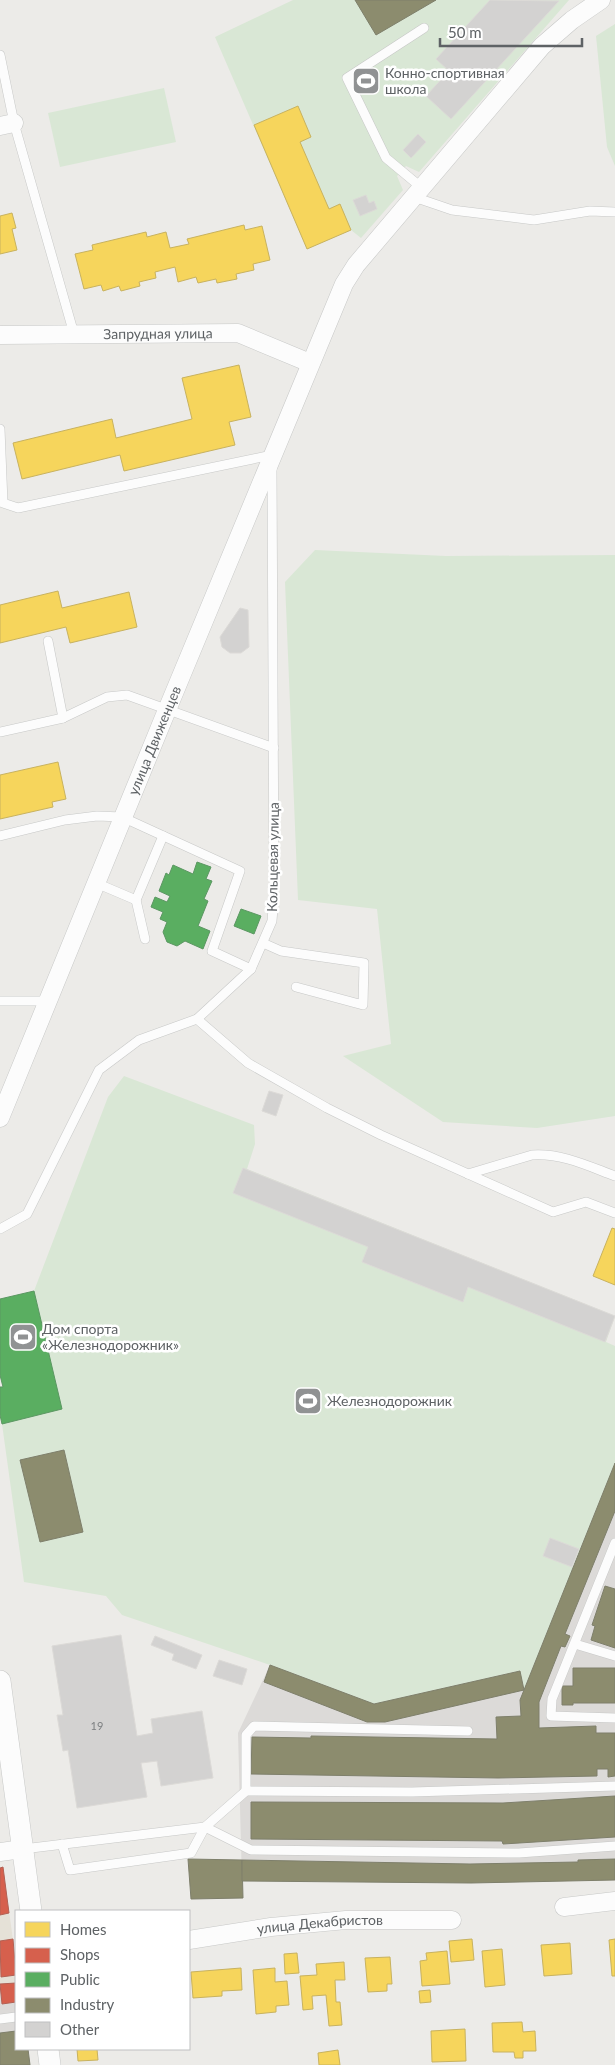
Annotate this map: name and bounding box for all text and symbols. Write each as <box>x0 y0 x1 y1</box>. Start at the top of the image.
scale bar <box>440 15 582 47</box>
text: 50 m <box>448 23 482 41</box>
place label: Конно-спортивная школа <box>385 64 505 97</box>
sports icon: Конно-спортивная школа <box>351 66 381 96</box>
street label: Запрудная улица <box>103 324 213 342</box>
street label: улица Движенцев <box>124 683 184 797</box>
street label: Кольцевая улица <box>263 802 282 912</box>
place label: Дом спорта «Железнодорожник» <box>42 1320 179 1353</box>
sports icon: Дом спорта «Железнодорожник» <box>8 1322 38 1352</box>
sports icon: Железнодорожник <box>293 1386 323 1416</box>
place label: Железнодорожник <box>327 1392 453 1409</box>
house number: 19 <box>91 1719 103 1732</box>
legend <box>15 1910 190 2050</box>
street label: улица Декабристов <box>255 1911 383 1937</box>
text: Homes <box>60 1920 106 1938</box>
text: Shops <box>60 1945 100 1963</box>
text: Public <box>60 1970 100 1988</box>
text: Industry <box>60 1995 115 2013</box>
text: Other <box>60 2020 100 2038</box>

